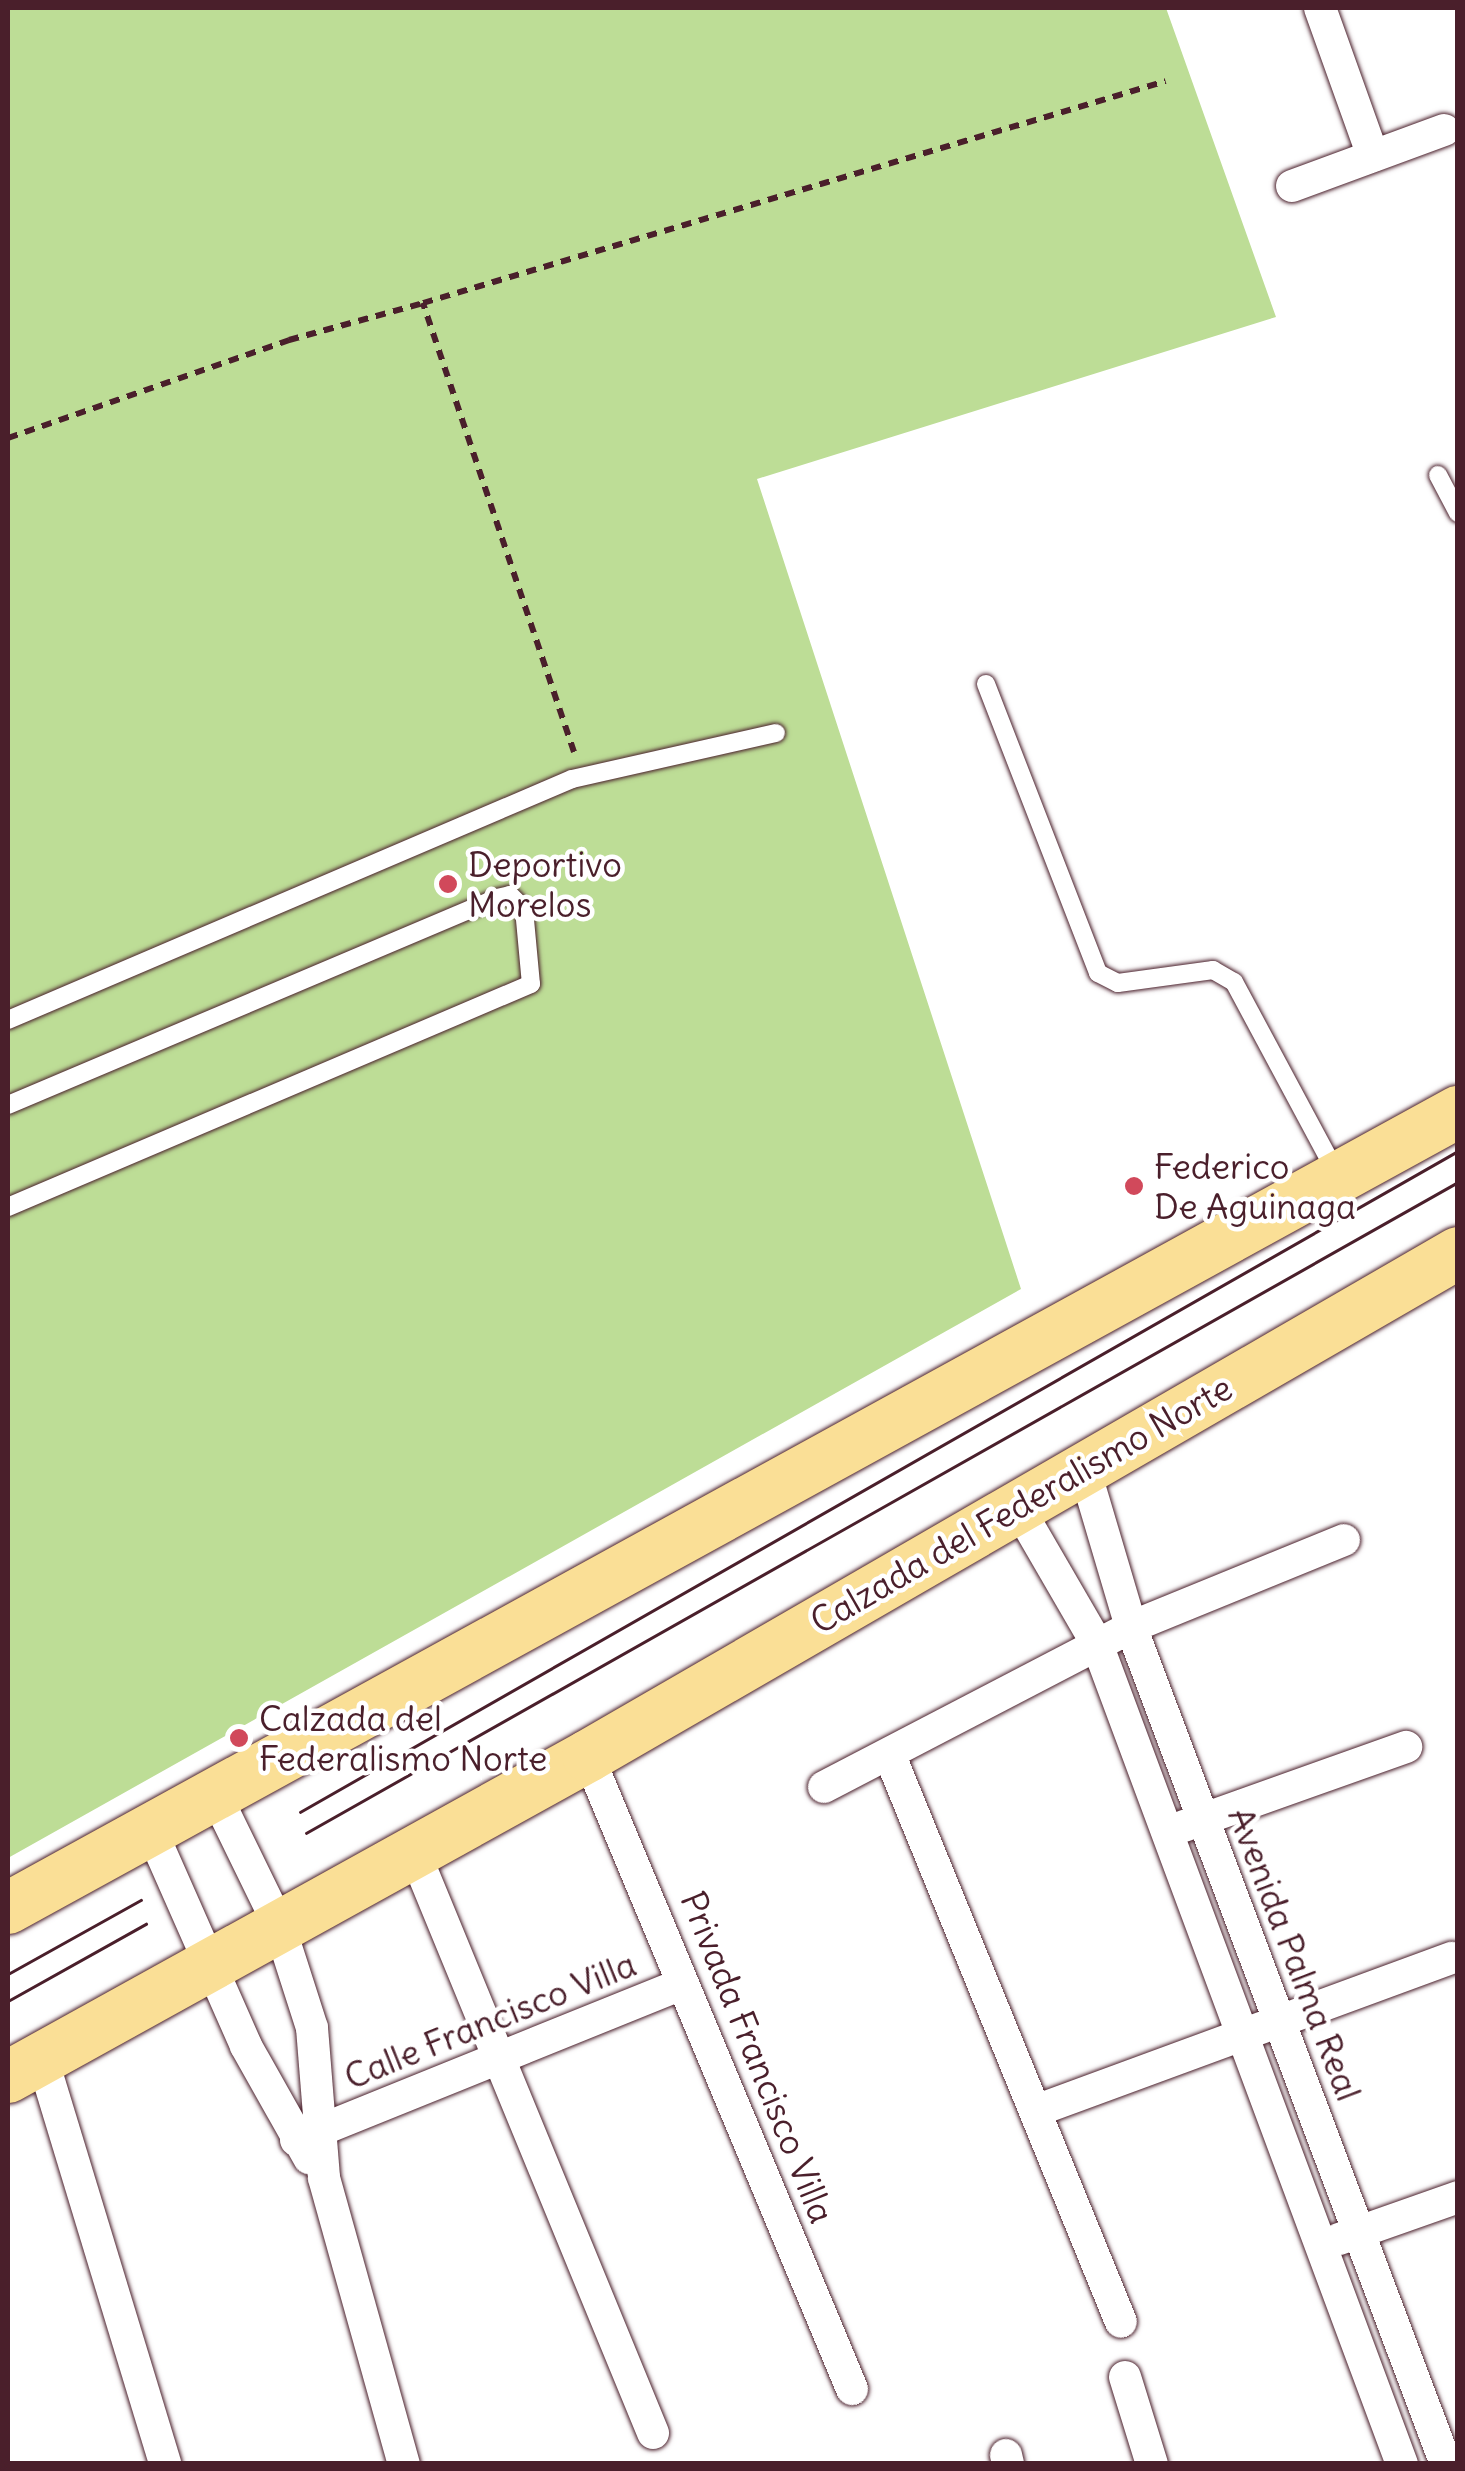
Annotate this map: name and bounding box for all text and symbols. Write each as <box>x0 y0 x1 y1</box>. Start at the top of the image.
place label: Deportivo Morelos <box>468 843 622 925</box>
marker: Deportivo Morelos <box>437 873 459 895</box>
place label: Federico De Aguinaga <box>1154 1145 1356 1227</box>
marker: Federico De Aguinaga <box>1123 1175 1145 1197</box>
street label: Calzada del Federalismo Norte <box>803 1366 1239 1642</box>
place label: Calzada del Federalismo Norte <box>259 1697 547 1779</box>
marker: Calzada del Federalismo Norte <box>228 1727 250 1749</box>
street label: Avenida Palma Real <box>1220 1802 1370 2106</box>
street label: Privada Francisco Villa <box>672 1885 844 2229</box>
street label: Calle Francisco Villa <box>338 1942 642 2098</box>

